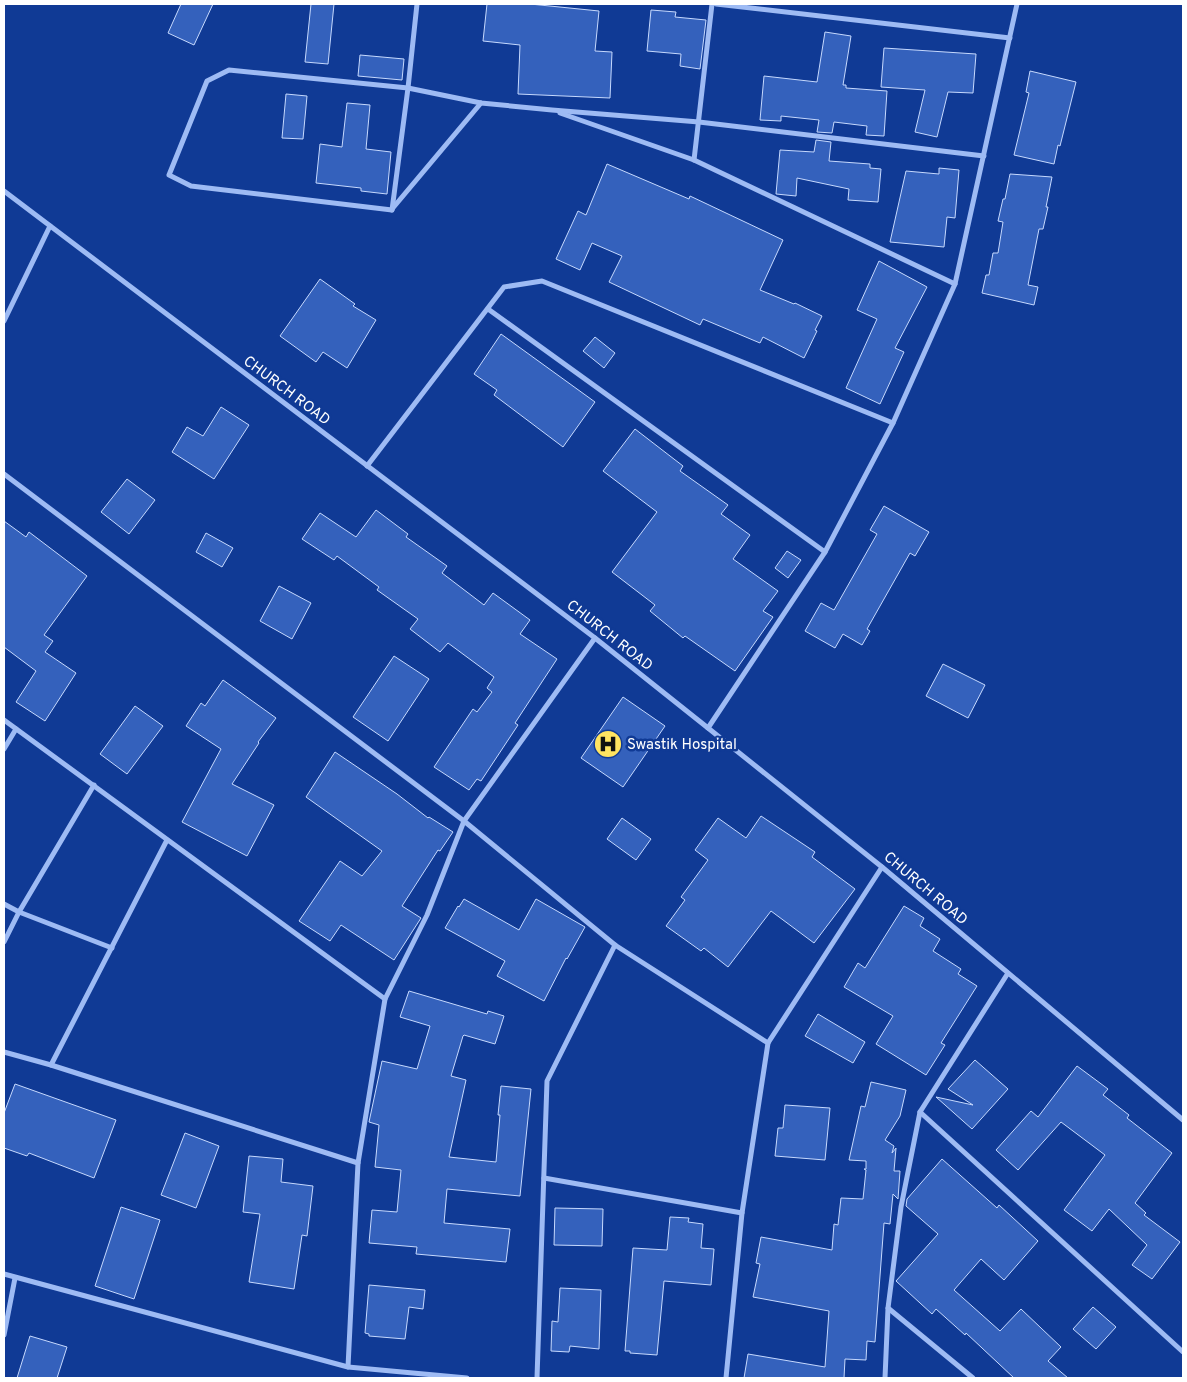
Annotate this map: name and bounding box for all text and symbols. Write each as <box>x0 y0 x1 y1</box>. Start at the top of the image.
street label: CHURCH ROAD <box>239 352 333 430</box>
street label: CHURCH ROAD <box>562 597 656 676</box>
hospital icon: Swastik Hospital <box>593 729 623 759</box>
place label: Swastik Hospital <box>627 736 737 755</box>
street label: CHURCH ROAD <box>879 848 971 930</box>

